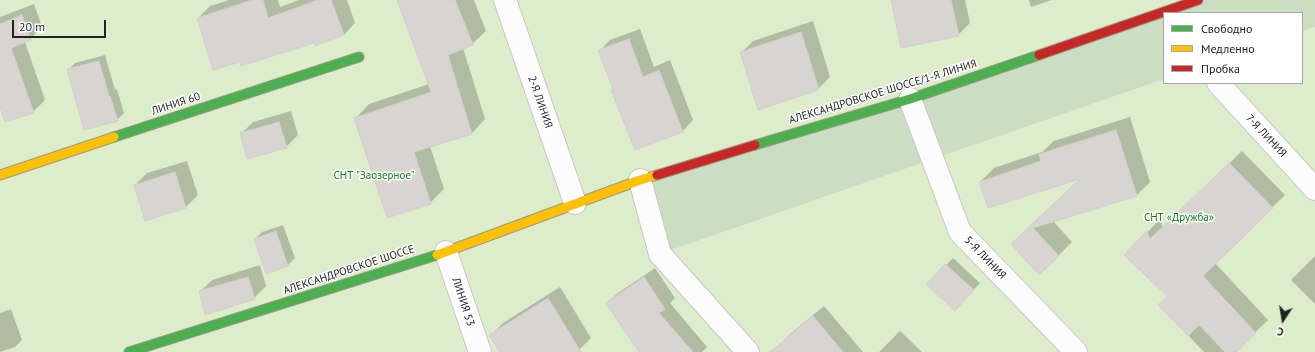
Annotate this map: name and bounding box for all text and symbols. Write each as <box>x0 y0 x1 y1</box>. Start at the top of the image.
scale bar <box>14 12 108 38</box>
legend <box>1163 12 1303 84</box>
text: 20 m <box>19 19 45 34</box>
text: Свободно <box>1201 21 1252 36</box>
text: Медленно <box>1201 41 1255 56</box>
street label: АЛЕКСАНДРОВСКОЕ ШОССЕ/1-Я ЛИНИЯ <box>787 57 979 127</box>
text: Пробка <box>1201 61 1240 76</box>
street label: 2-Я ЛИНИЯ <box>525 74 555 130</box>
street label: ЛИНИЯ 60 <box>150 90 202 118</box>
street label: 7-Я ЛИНИЯ <box>1243 112 1289 160</box>
park label: СНТ "Заозерное" <box>333 169 415 183</box>
park label: СНТ «Дружба» <box>1144 211 1214 225</box>
street label: 5-Я ЛИНИЯ <box>961 234 1009 282</box>
street label: АЛЕКСАНДРОВСКОЕ ШОССЕ <box>282 243 416 297</box>
street label: ЛИНИЯ 53 <box>449 276 477 328</box>
north arrow <box>1263 300 1303 340</box>
text: С <box>1276 324 1285 339</box>

